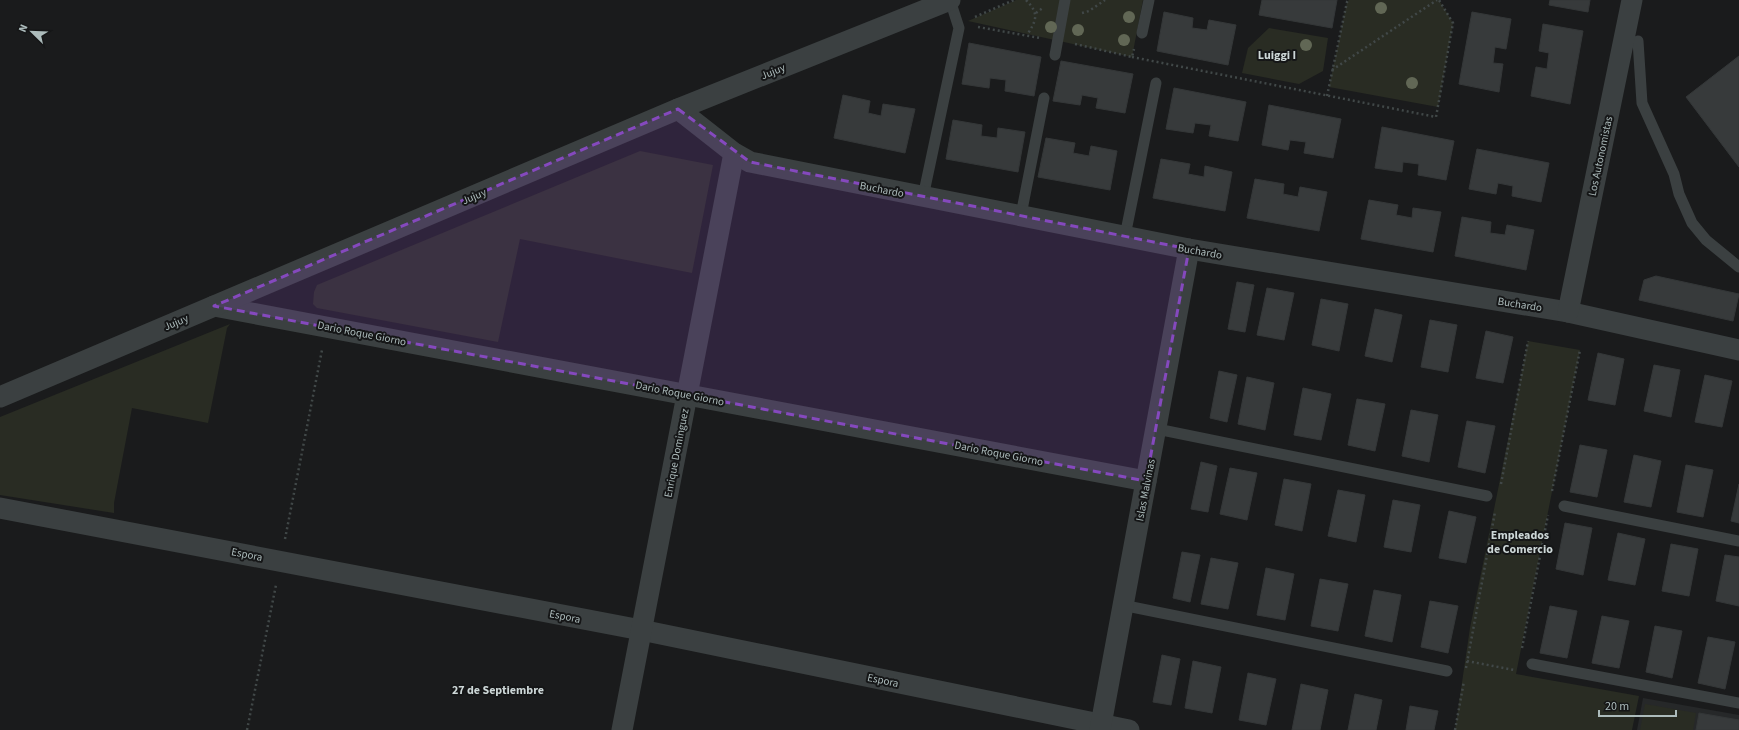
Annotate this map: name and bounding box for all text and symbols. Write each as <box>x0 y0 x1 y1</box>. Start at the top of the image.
north arrow <box>12 12 52 52</box>
text: N <box>15 22 32 35</box>
district label: Luiggi I <box>1258 47 1296 64</box>
street label: Jujuy <box>759 60 788 83</box>
street label: Los Autonomistas <box>1585 114 1616 197</box>
street label: Buchardo <box>858 178 905 201</box>
street label: Jujuy <box>460 185 489 208</box>
street label: Buchardo <box>1177 240 1223 263</box>
street label: Buchardo <box>1497 294 1543 315</box>
street label: Jujuy <box>162 311 191 334</box>
street label: Dario Roque Giorno <box>316 318 408 349</box>
street label: Dario Roque Giorno <box>634 378 726 409</box>
street label: Enrique Dominguez <box>661 407 693 499</box>
street label: Dario Roque Giorno <box>953 438 1045 469</box>
street label: Islas Malvinas <box>1132 457 1159 522</box>
district label: Empleados de Comercio <box>1487 527 1553 558</box>
street label: Espora <box>230 544 264 565</box>
street label: Espora <box>548 606 582 627</box>
street label: Espora <box>866 670 900 691</box>
district label: 27 de Septiembre <box>452 682 544 699</box>
scale bar <box>1599 692 1676 718</box>
text: 20 m <box>1605 698 1629 715</box>

